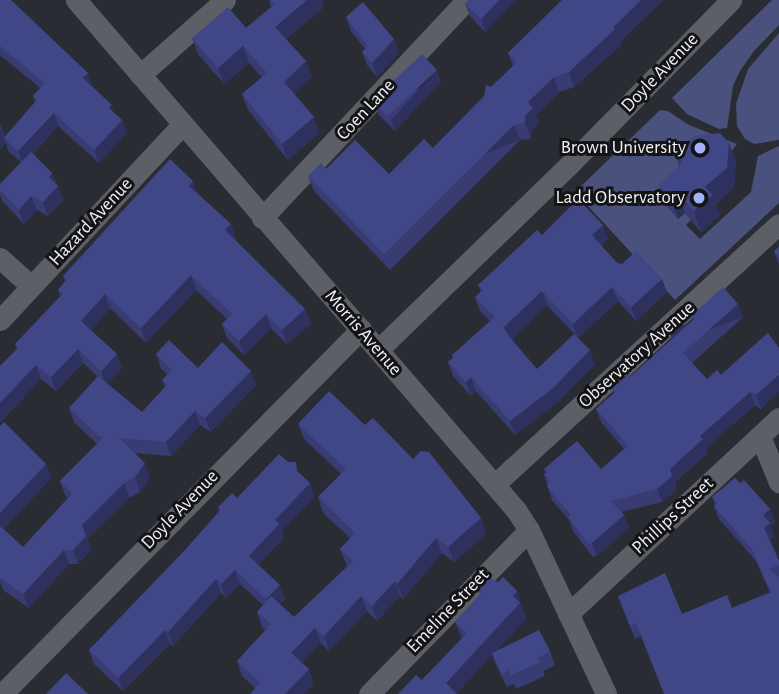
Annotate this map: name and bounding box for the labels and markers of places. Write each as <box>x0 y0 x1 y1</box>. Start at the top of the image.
place label: Brown University <box>561 137 686 159</box>
marker: Brown University <box>692 140 708 156</box>
place label: Ladd Observatory <box>556 187 685 209</box>
marker: Ladd Observatory <box>691 190 707 206</box>

